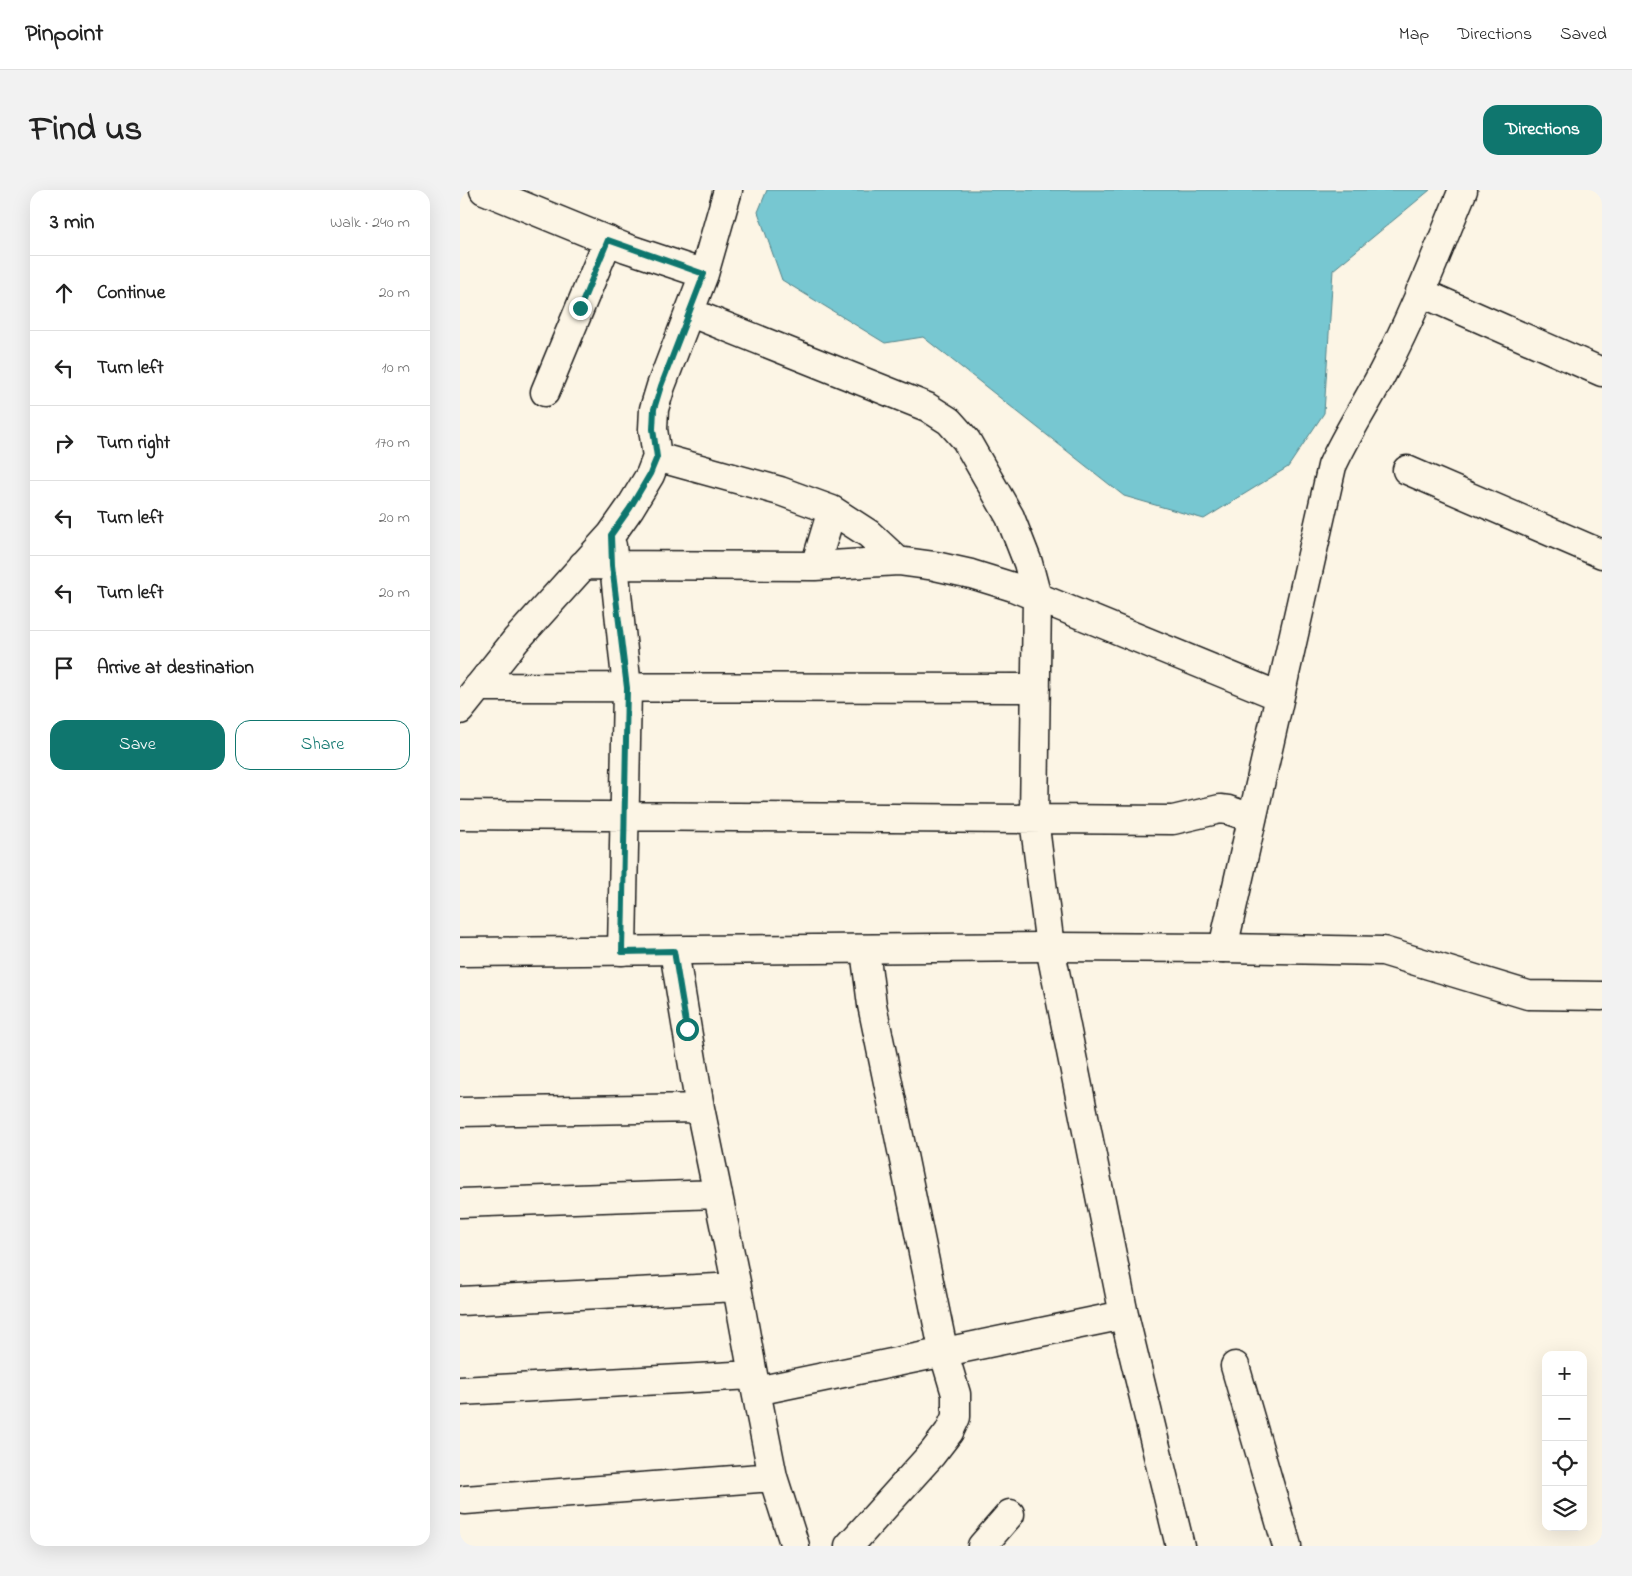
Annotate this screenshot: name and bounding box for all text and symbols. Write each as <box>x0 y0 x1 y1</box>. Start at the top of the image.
text: Pinpoint <box>25 17 103 52</box>
text: Map <box>1399 22 1429 48</box>
text: Directions <box>1457 22 1532 48</box>
text: Saved <box>1560 22 1607 48</box>
text: Find us <box>30 105 142 156</box>
button: Directions <box>1483 105 1602 155</box>
text: 3 min <box>50 208 94 238</box>
text: Walk · 240 m <box>330 211 410 235</box>
icon: ahead <box>50 279 78 307</box>
text: Continue <box>97 280 165 307</box>
text: 20 m <box>379 281 410 305</box>
route end <box>569 297 592 320</box>
icon: left <box>50 354 78 382</box>
text: Turn left <box>97 355 164 382</box>
text: 10 m <box>382 356 410 380</box>
icon: right <box>50 429 78 457</box>
text: Turn right <box>97 430 170 457</box>
text: 170 m <box>375 431 410 455</box>
icon: left <box>50 504 78 532</box>
text: Turn left <box>97 505 164 532</box>
text: 20 m <box>379 506 410 530</box>
icon: left <box>50 579 78 607</box>
text: Turn left <box>97 580 164 607</box>
text: 20 m <box>379 581 410 605</box>
icon: arrive <box>50 654 78 682</box>
text: Arrive at destination <box>97 655 254 682</box>
button: Save <box>50 720 225 770</box>
button: Share <box>235 720 410 770</box>
route start <box>676 1018 699 1041</box>
map controls <box>1542 1351 1587 1531</box>
button: + <box>1542 1351 1587 1396</box>
button: − <box>1542 1396 1587 1441</box>
button: locate <box>1542 1441 1587 1486</box>
button: layers <box>1542 1486 1587 1531</box>

